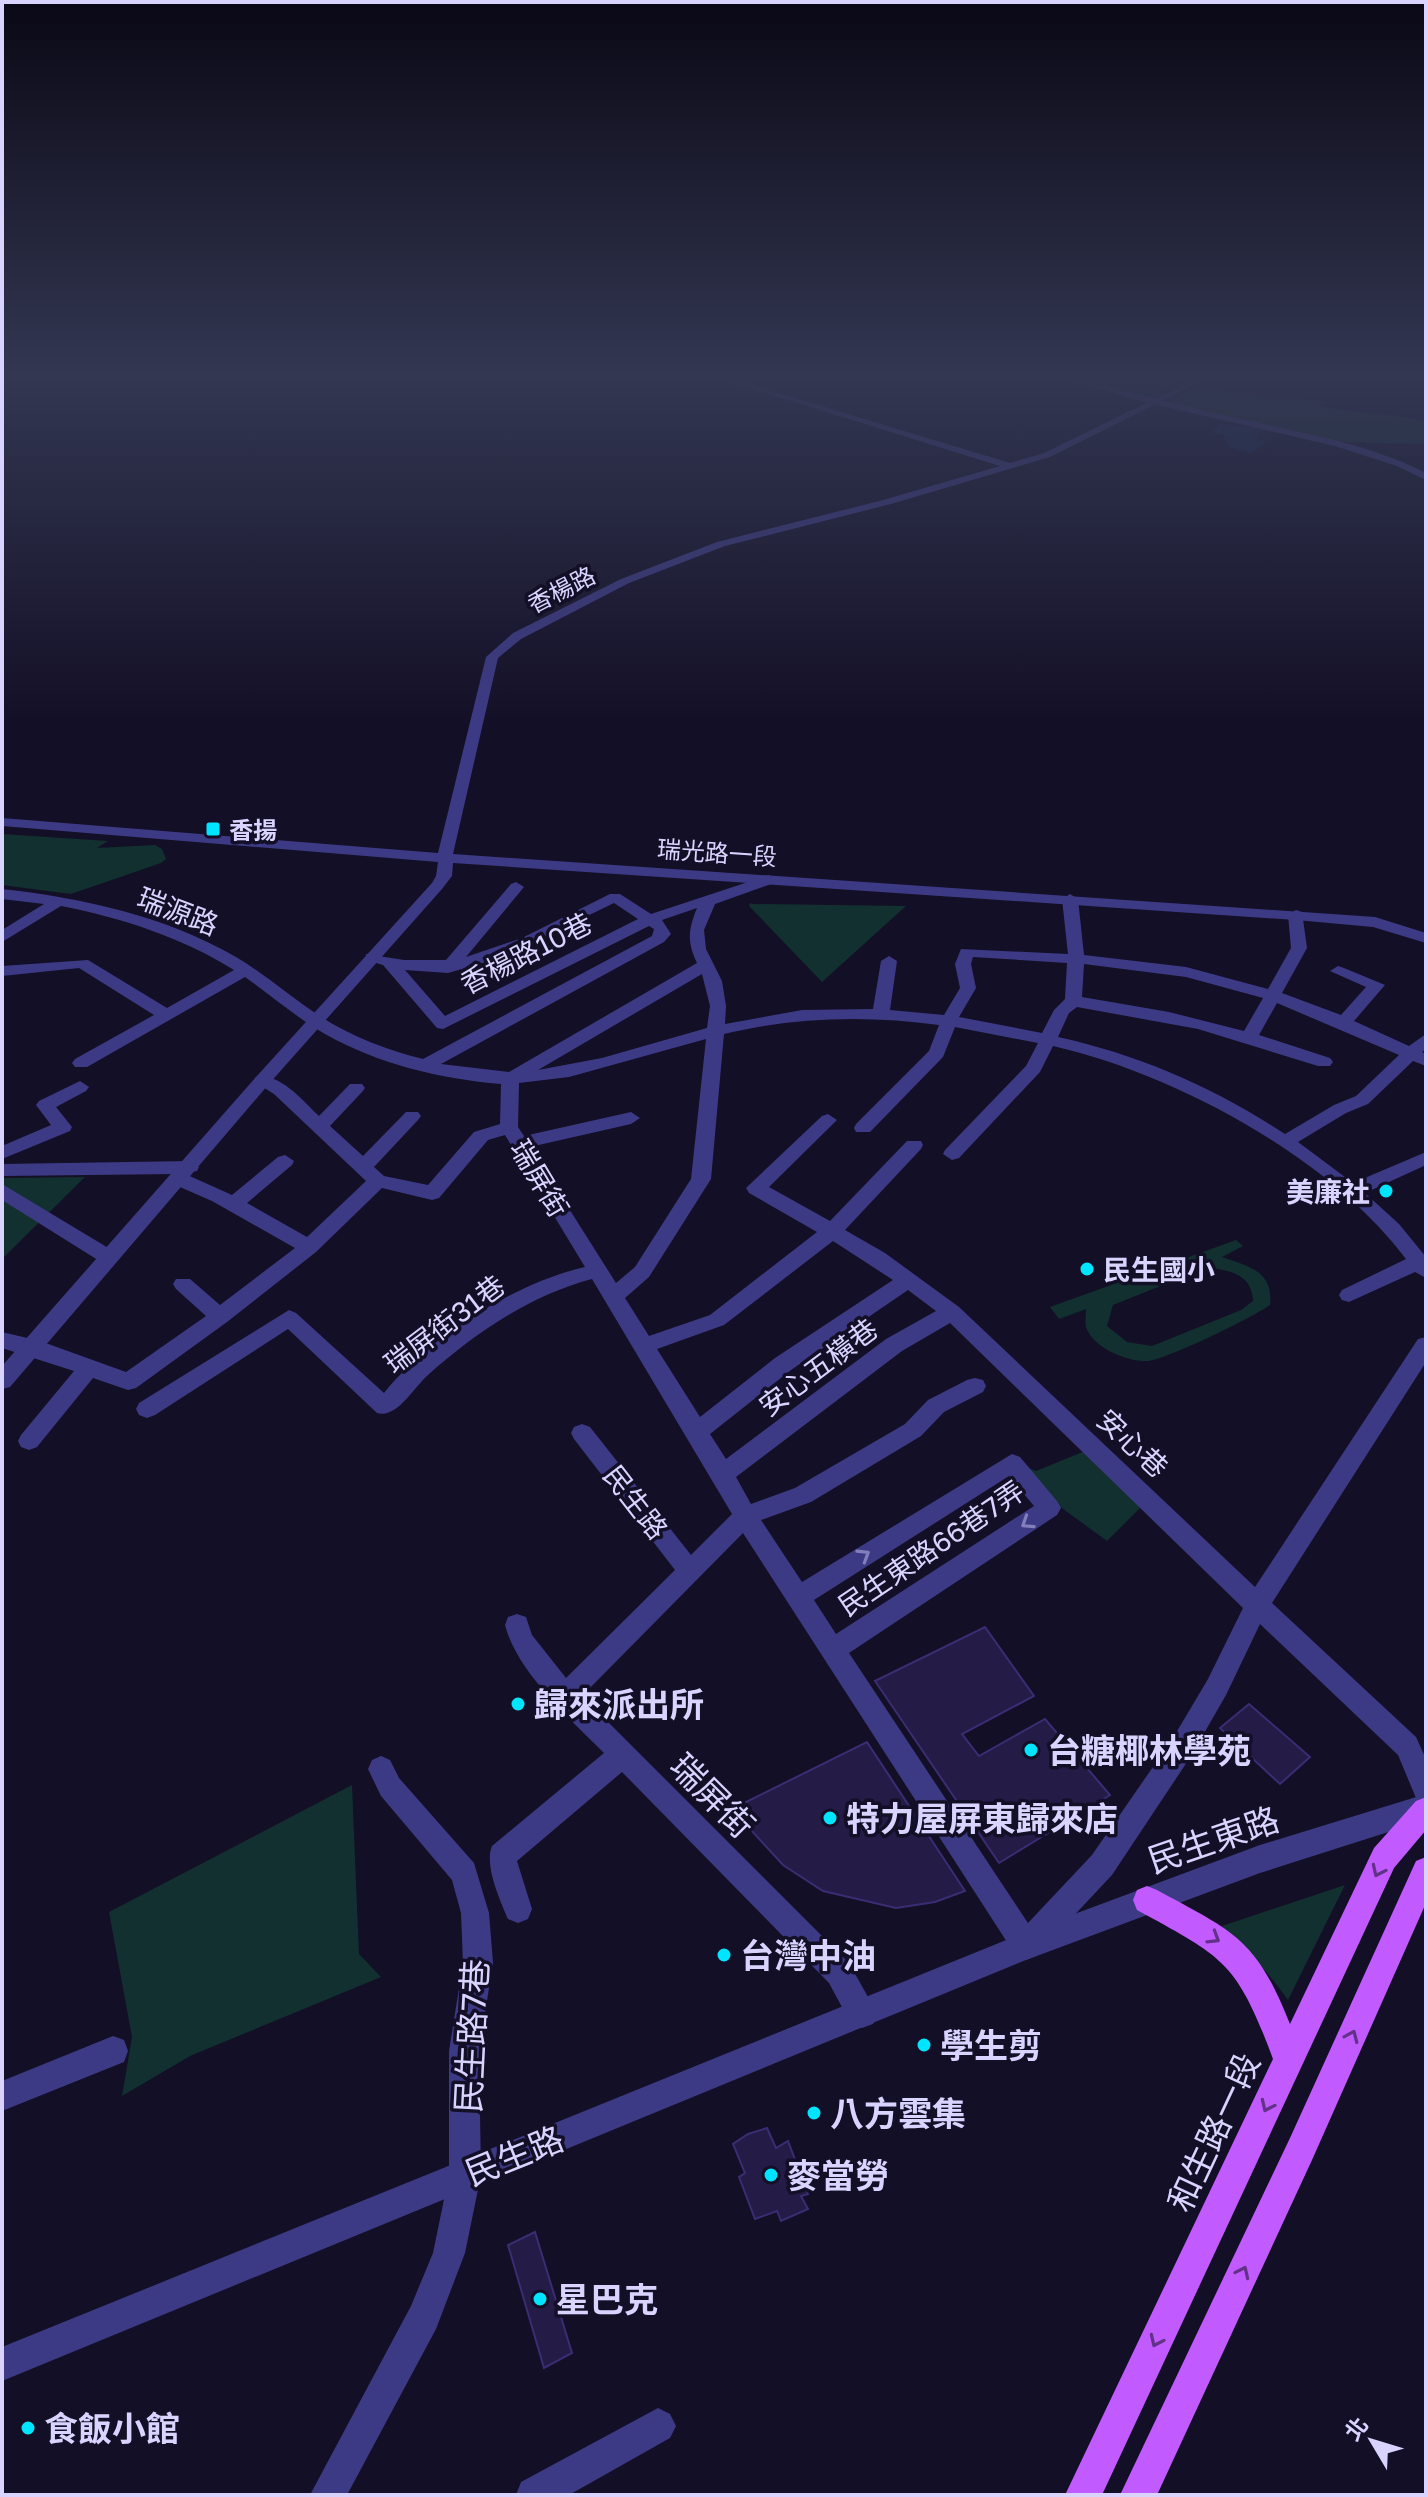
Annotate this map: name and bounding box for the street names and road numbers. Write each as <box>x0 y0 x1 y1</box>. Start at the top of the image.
street label: 香楊路 <box>522 560 600 618</box>
street label: 瑞光路一段 <box>656 833 778 871</box>
street label: 瑞源路 <box>133 881 223 941</box>
street label: 香楊路10巷 <box>455 906 597 1000</box>
street label: 瑞屏街 <box>504 1133 576 1223</box>
street label: 瑞屏街31巷 <box>377 1268 511 1380</box>
street label: 安心五橫巷 <box>752 1312 884 1422</box>
street label: 安心巷 <box>1091 1402 1175 1484</box>
street label: 民生路 <box>597 1459 675 1545</box>
street label: 民生東路66巷7弄 <box>832 1474 1030 1622</box>
street label: 瑞屏街 <box>663 1745 763 1845</box>
street label: 民生東路 <box>1142 1798 1284 1880</box>
street label: 民生路7巷 <box>447 1958 495 2114</box>
street label: 和生路一段 <box>1159 2047 1267 2217</box>
street label: 民生路 <box>459 2117 569 2193</box>

